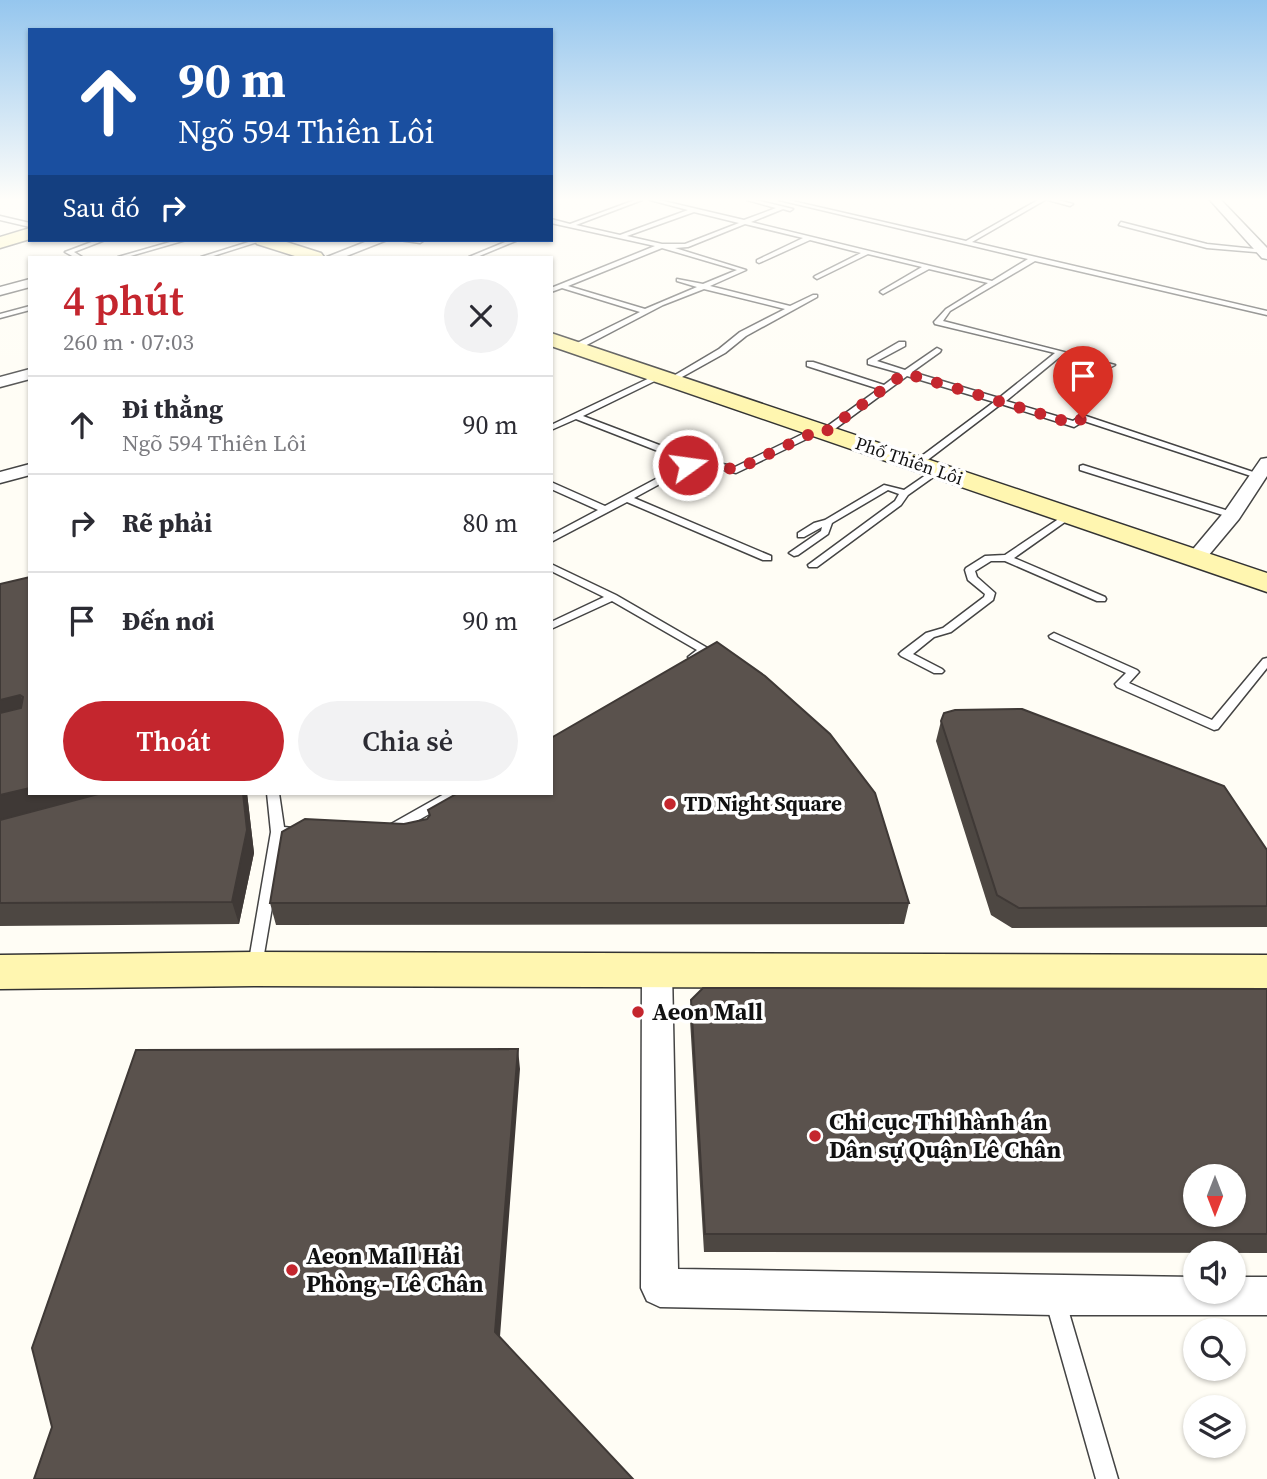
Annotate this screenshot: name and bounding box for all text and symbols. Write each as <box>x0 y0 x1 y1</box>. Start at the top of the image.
text: 90 m <box>178 46 286 113</box>
icon: ahead <box>63 56 154 147</box>
text: Ngõ 594 Thiên Lôi <box>178 110 434 154</box>
icon: right <box>154 189 192 227</box>
text: Sau đó <box>63 190 140 226</box>
text: 4 phút <box>63 271 184 329</box>
button: close <box>444 279 518 353</box>
text: 260 m · 07:03 <box>63 326 194 358</box>
pin <box>1053 346 1113 418</box>
icon: arrive <box>1064 357 1102 395</box>
text: Đi thẳng <box>122 391 223 427</box>
icon: ahead <box>63 406 101 444</box>
text: 90 m <box>463 407 518 443</box>
text: Ngõ 594 Thiên Lôi <box>122 427 306 459</box>
position arrow <box>651 428 725 502</box>
street label: Phố Thiên Lôi <box>852 430 966 491</box>
icon: right <box>63 504 101 542</box>
text: Rẽ phải <box>122 505 212 541</box>
text: 80 m <box>463 505 518 541</box>
icon: arrive <box>63 602 101 640</box>
text: Đến nơi <box>122 603 214 639</box>
text: 90 m <box>463 603 518 639</box>
button: Thoát <box>63 701 284 781</box>
button: Chia sẻ <box>298 701 518 781</box>
place label: TD Night Square <box>684 789 842 818</box>
marker: TD Night Square <box>662 796 678 812</box>
place label: Aeon Mall <box>652 995 763 1028</box>
marker: Aeon Mall <box>630 1004 646 1020</box>
place label: Chi cục Thi hành án Dân sự Quận Lê Chân <box>829 1105 1062 1166</box>
marker: Chi cục Thi hành án Dân sự Quận Lê Chân <box>807 1128 823 1144</box>
north arrow <box>1183 1164 1246 1227</box>
map controls <box>1183 1164 1246 1458</box>
place label: Aeon Mall Hải Phòng - Lê Chân <box>306 1239 484 1300</box>
button: sound <box>1183 1241 1246 1304</box>
marker: Aeon Mall Hải Phòng - Lê Chân <box>284 1262 300 1278</box>
button: search <box>1183 1318 1246 1381</box>
button: layers <box>1183 1395 1246 1458</box>

